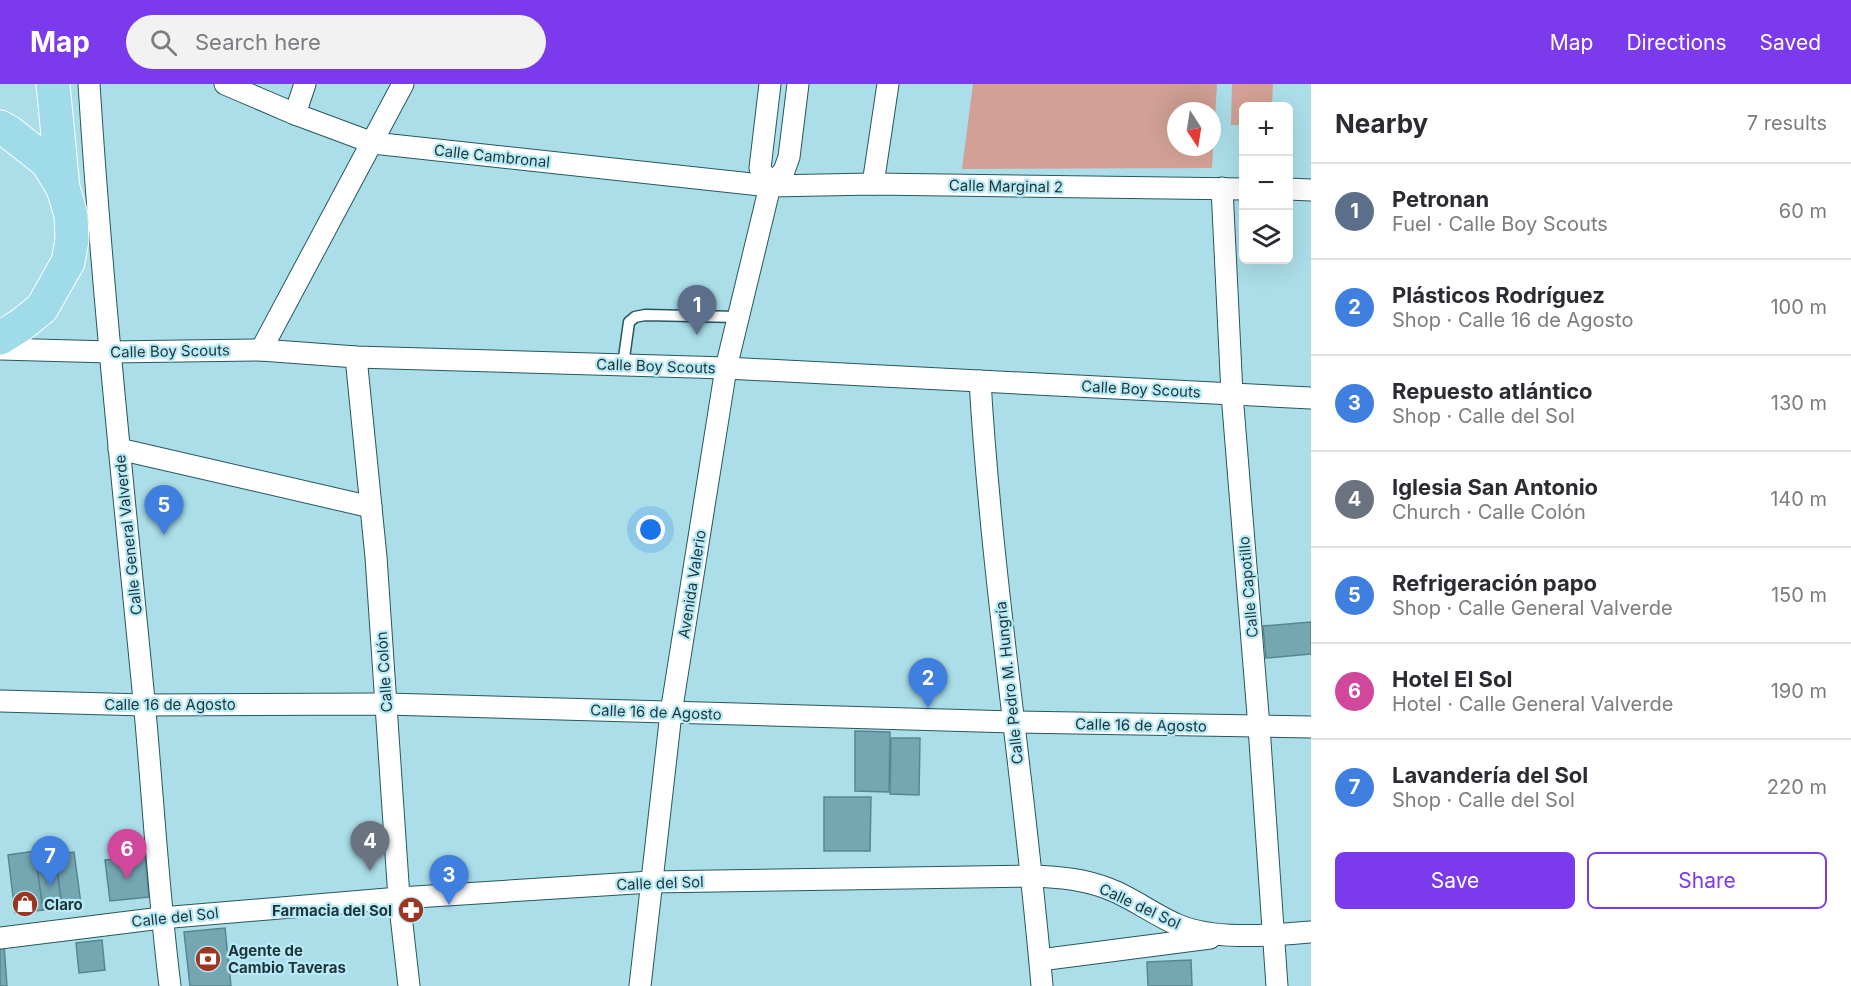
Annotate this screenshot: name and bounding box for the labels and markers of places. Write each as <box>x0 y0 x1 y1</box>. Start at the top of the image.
pin: 1 <box>678 286 716 335</box>
pin: 5 <box>144 486 184 535</box>
pin: 2 <box>908 658 948 708</box>
pin: 4 <box>350 822 389 871</box>
pin: 6 <box>108 830 146 879</box>
pin: 7 <box>31 836 70 886</box>
pin: 3 <box>430 856 468 905</box>
shop icon: Claro <box>10 889 40 919</box>
place label: Claro <box>44 895 83 914</box>
pharmacy icon: Farmacia del Sol <box>396 895 426 925</box>
place label: Farmacia del Sol <box>272 901 392 920</box>
place label: Agente de Cambio Taveras <box>228 941 346 977</box>
bank icon: Agente de Cambio Taveras <box>193 944 223 974</box>

